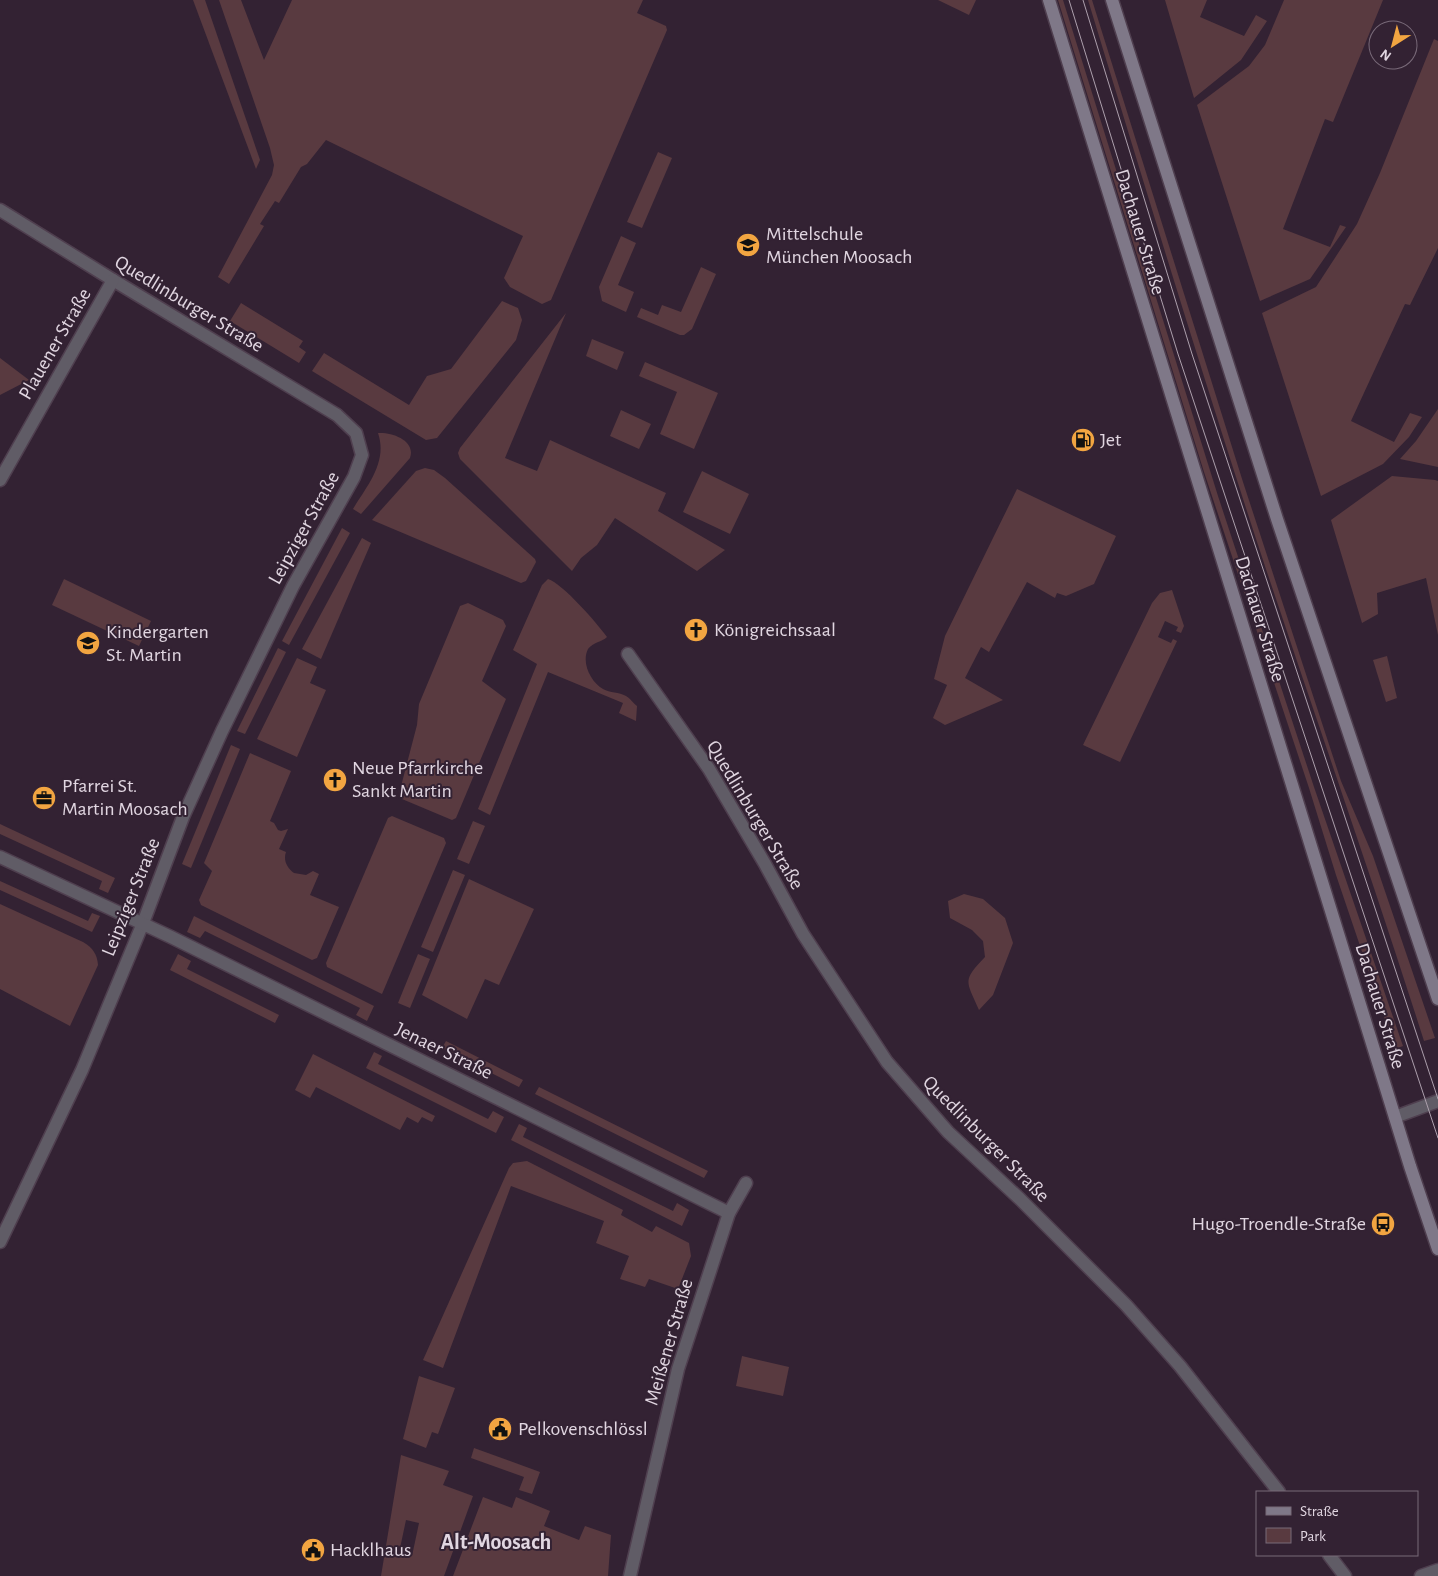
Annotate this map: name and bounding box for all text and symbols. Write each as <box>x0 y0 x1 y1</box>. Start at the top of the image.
north arrow <box>1368 20 1418 70</box>
text: N <box>1378 46 1394 63</box>
street label: Dachauer Straße <box>1111 167 1169 297</box>
place label: Mittelschule München Moosach <box>766 224 912 267</box>
school or university icon: Mittelschule München Moosach <box>735 232 761 258</box>
street label: Quedlinburger Straße <box>111 252 267 356</box>
street label: Plauener Straße <box>15 285 95 403</box>
fuel station icon: Jet <box>1070 427 1096 453</box>
place label: Jet <box>1100 430 1122 450</box>
street label: Leipziger Straße <box>265 468 343 588</box>
street label: Dachauer Straße <box>1231 554 1289 684</box>
church icon: Königreichssaal <box>683 617 709 643</box>
place label: Königreichssaal <box>714 620 836 640</box>
place label: Kindergarten St. Martin <box>106 622 209 665</box>
school or university icon: Kindergarten St. Martin <box>75 630 101 656</box>
street label: Quedlinburger Straße <box>703 737 807 893</box>
place label: Neue Pfarrkirche Sankt Martin <box>352 758 483 801</box>
church icon: Neue Pfarrkirche Sankt Martin <box>322 767 348 793</box>
place label: Pfarrei St. Martin Moosach <box>62 776 188 819</box>
office icon: Pfarrei St. Martin Moosach <box>31 785 57 811</box>
street label: Leipziger Straße <box>98 835 164 959</box>
street label: Dachauer Straße <box>1351 941 1409 1071</box>
street label: Jenaer Straße <box>392 1019 496 1083</box>
street label: Quedlinburger Straße <box>919 1072 1053 1206</box>
bus stop icon: Hugo-Troendle-Straße <box>1370 1211 1396 1237</box>
place label: Hugo-Troendle-Straße <box>1191 1214 1366 1234</box>
street label: Meißener Straße <box>641 1276 697 1408</box>
public building icon: Pelkovenschlössl <box>487 1416 513 1442</box>
place label: Pelkovenschlössl <box>518 1419 648 1439</box>
legend <box>1256 1491 1418 1556</box>
text: Straße <box>1300 1504 1339 1519</box>
text: Park <box>1300 1529 1326 1544</box>
district label: Alt-Moosach <box>441 1531 551 1553</box>
public building icon: Hacklhaus <box>300 1537 326 1563</box>
place label: Hacklhaus <box>330 1540 412 1560</box>

